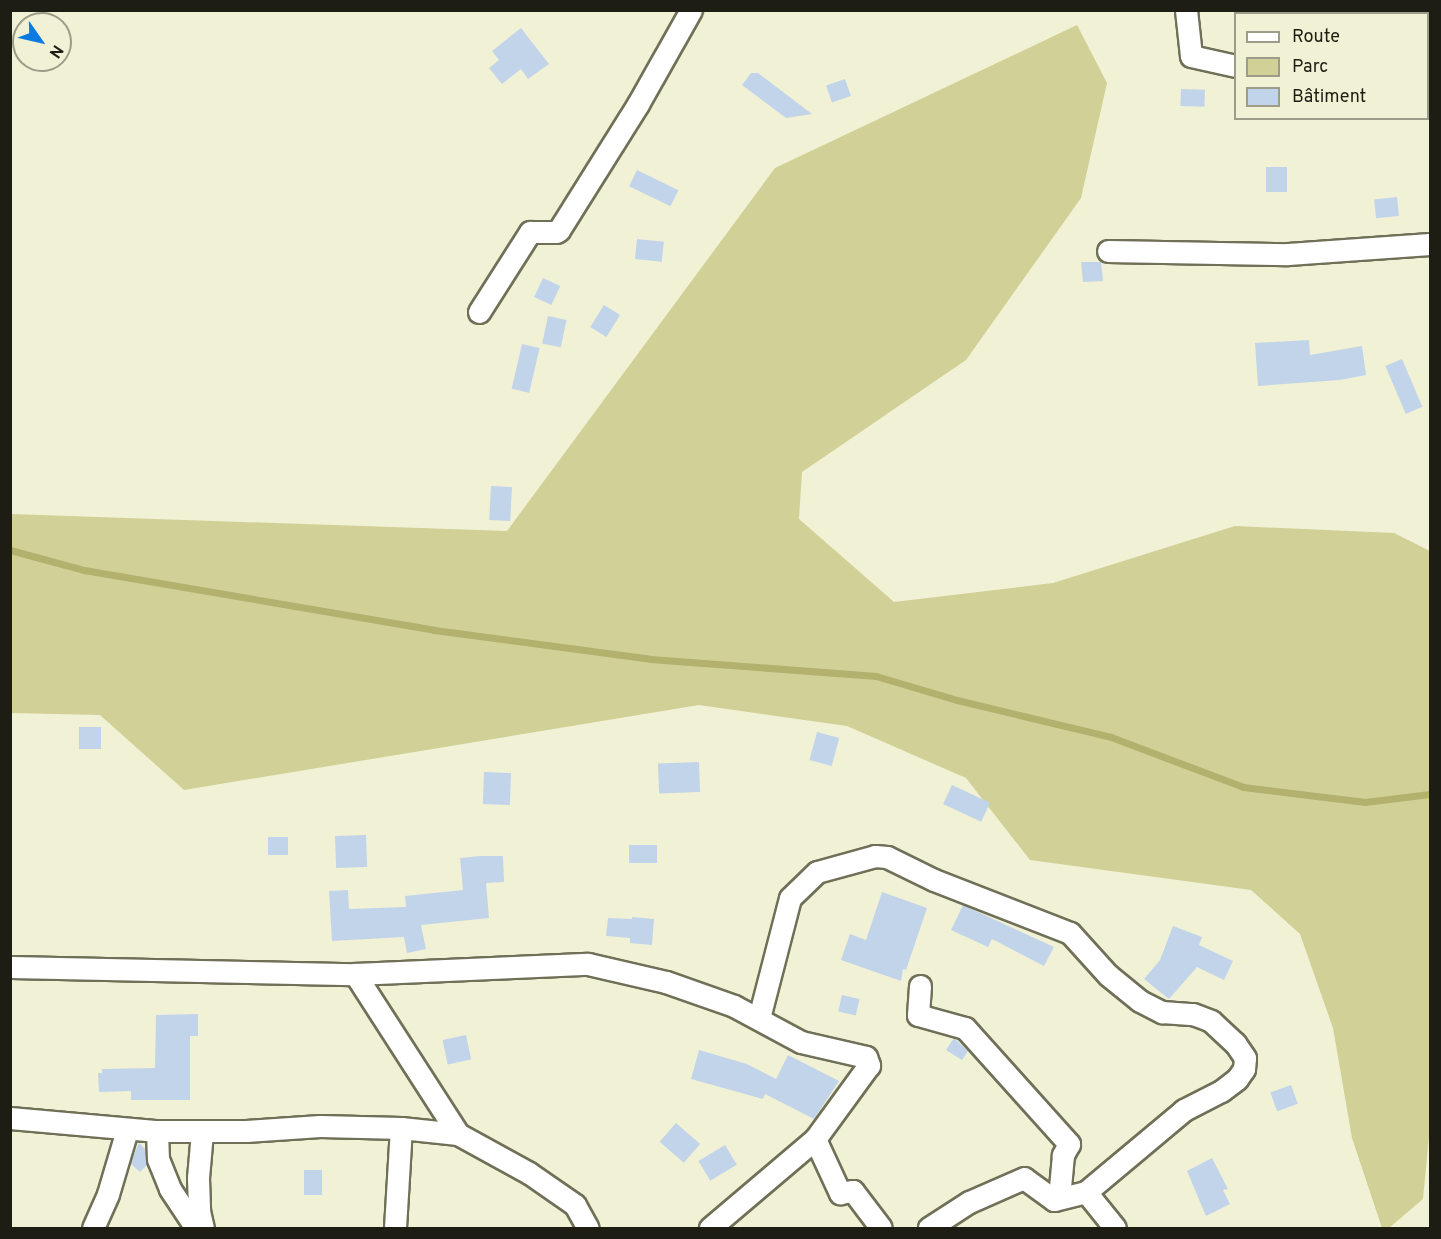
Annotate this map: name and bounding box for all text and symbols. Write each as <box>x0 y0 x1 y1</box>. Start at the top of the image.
north arrow <box>12 12 72 72</box>
legend <box>1234 12 1429 120</box>
text: Route <box>1292 26 1340 49</box>
text: N <box>44 41 67 61</box>
text: Parc <box>1292 56 1328 79</box>
text: Bâtiment <box>1292 86 1366 109</box>

